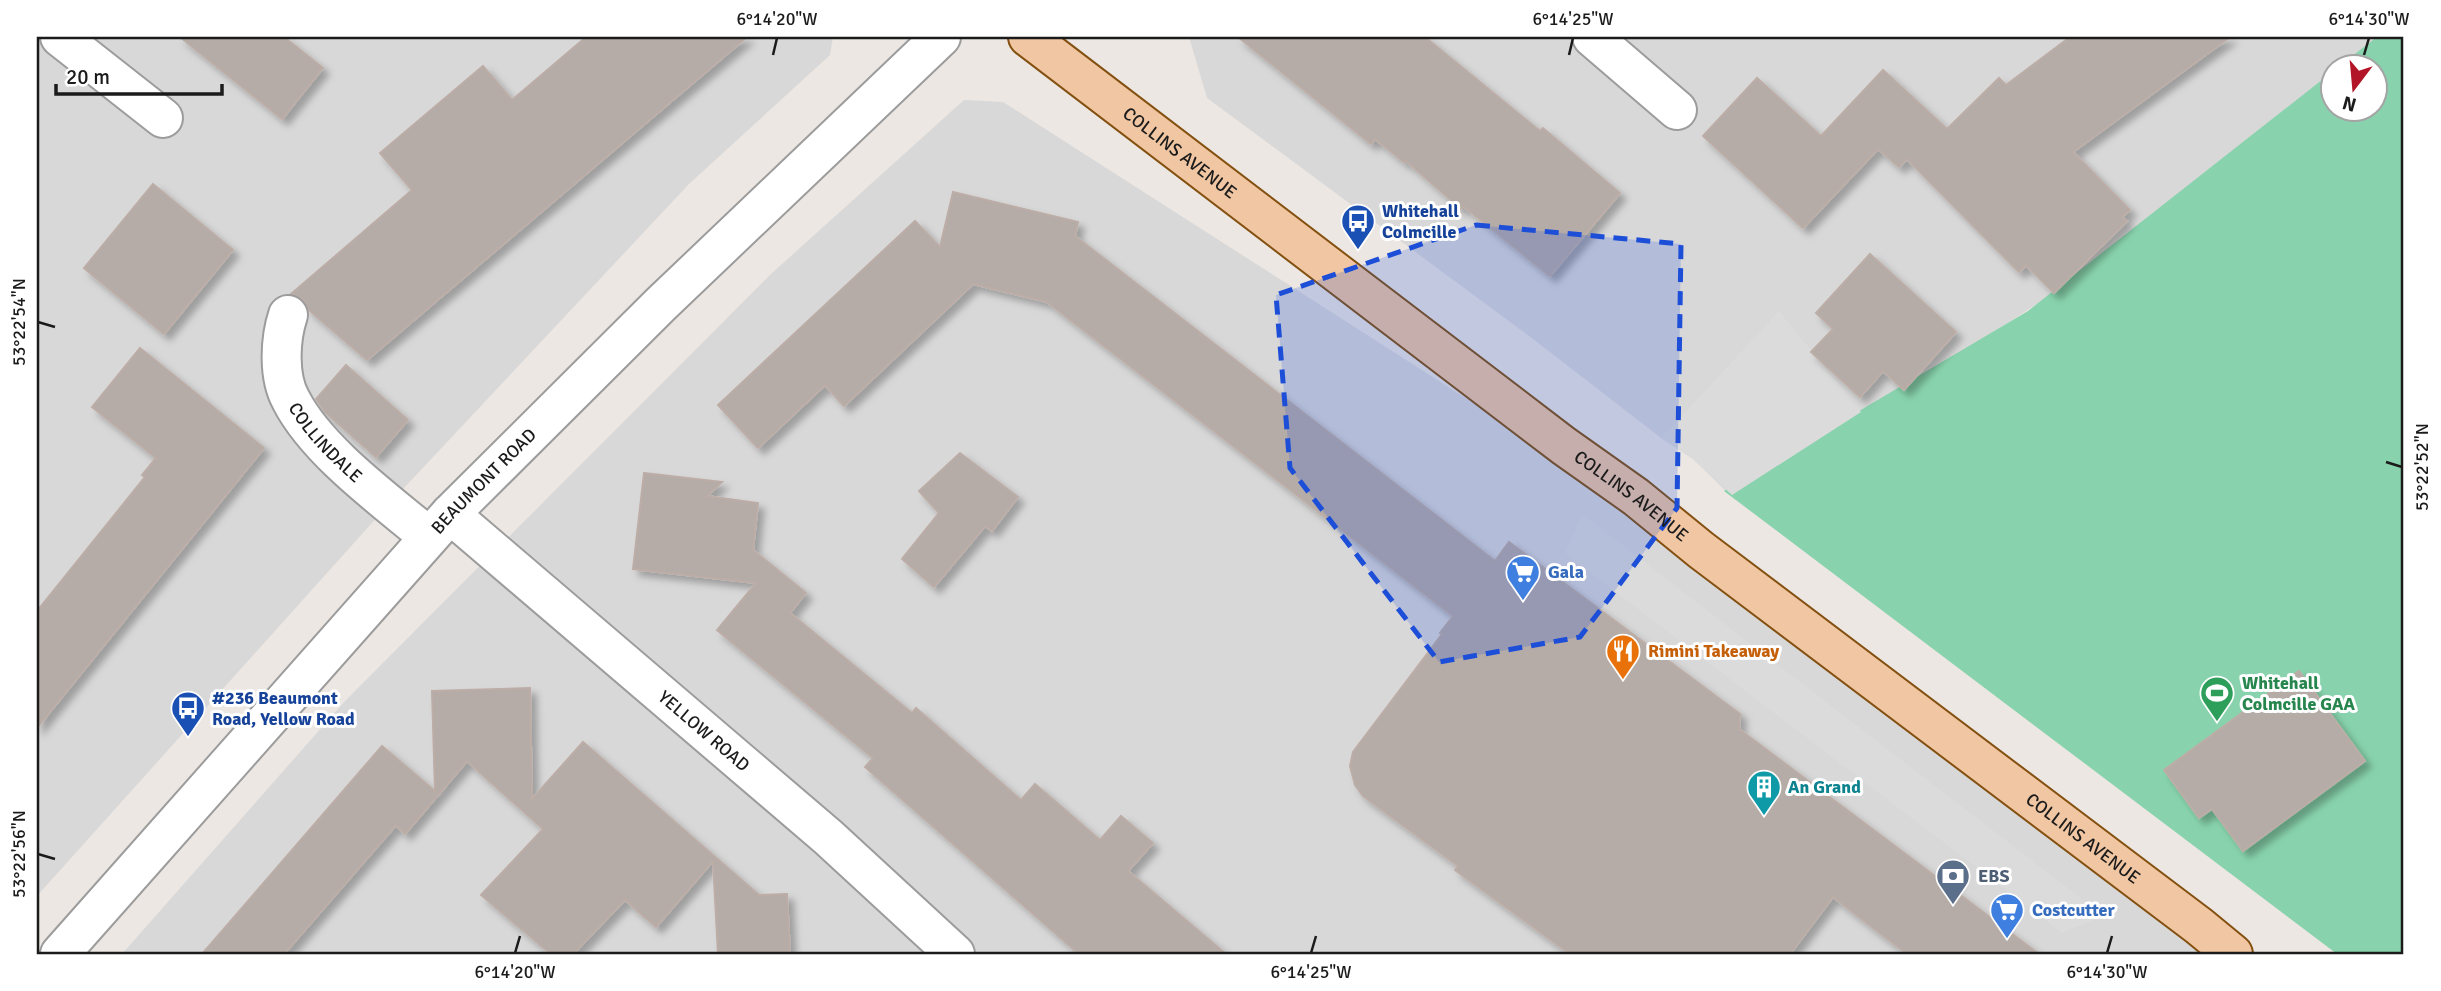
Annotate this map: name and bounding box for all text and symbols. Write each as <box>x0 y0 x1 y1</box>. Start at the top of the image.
text: 6°14'20"W <box>736 8 818 30</box>
text: 6°14'25"W <box>1532 8 1614 30</box>
text: 6°14'30"W <box>2328 8 2410 30</box>
scale bar <box>56 52 222 96</box>
north arrow <box>2318 52 2388 122</box>
text: 20 m <box>66 64 110 90</box>
text: N <box>2340 90 2359 117</box>
street label: COLLINS AVENUE <box>1118 102 1241 203</box>
place label: Whitehall Colmcille <box>1382 200 1459 243</box>
bus stop icon: Whitehall Colmcille <box>1339 202 1377 251</box>
text: 53°22'54"N <box>8 278 30 366</box>
street label: COLLINDALE <box>284 398 367 487</box>
text: 53°22'52"N <box>2411 423 2433 511</box>
street label: BEAUMONT ROAD <box>427 424 541 539</box>
street label: COLLINS AVENUE <box>1570 446 1693 546</box>
supermarket icon: Gala <box>1504 553 1542 602</box>
place label: Gala <box>1548 561 1584 583</box>
restaurant icon: Rimini Takeaway <box>1604 632 1642 681</box>
place label: Rimini Takeaway <box>1648 640 1779 662</box>
place label: Whitehall Colmcille GAA <box>2242 672 2356 715</box>
sports icon: Whitehall Colmcille GAA <box>2198 674 2236 723</box>
street label: YELLOW ROAD <box>654 686 754 776</box>
place label: #236 Beaumont Road, Yellow Road <box>212 687 355 730</box>
bus stop icon: #236 Beaumont Road, Yellow Road <box>169 689 207 738</box>
building icon: An Grand <box>1745 768 1783 817</box>
place label: An Grand <box>1788 776 1861 798</box>
street label: COLLINS AVENUE <box>2021 788 2145 889</box>
text: 53°22'56"N <box>8 810 30 898</box>
bank icon: EBS <box>1934 857 1972 906</box>
place label: EBS <box>1978 865 2009 887</box>
supermarket icon: Costcutter <box>1988 891 2026 940</box>
place label: Costcutter <box>2032 899 2116 921</box>
text: 6°14'20"W <box>474 961 556 983</box>
text: 6°14'25"W <box>1270 961 1352 983</box>
text: 6°14'30"W <box>2066 961 2148 983</box>

